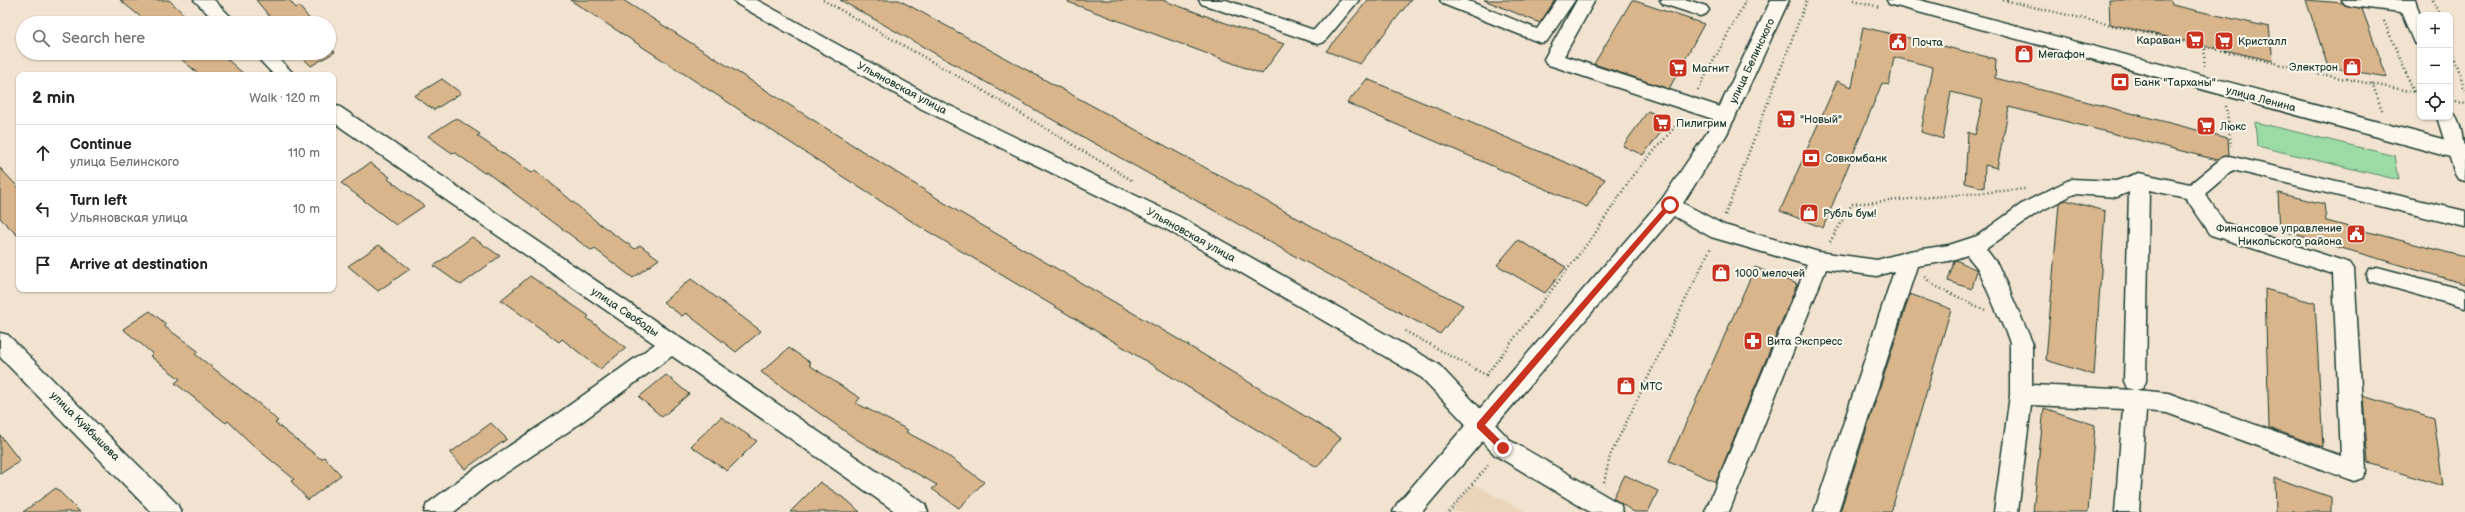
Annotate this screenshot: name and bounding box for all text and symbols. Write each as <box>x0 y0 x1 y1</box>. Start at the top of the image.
map controls <box>2417 12 2453 120</box>
button: + <box>2417 12 2453 48</box>
search box <box>16 16 336 60</box>
street label: улица Белинского <box>1727 16 1778 106</box>
icon: search <box>30 27 52 49</box>
text: Search here <box>62 29 145 48</box>
supermarket icon: Караван <box>2184 29 2206 51</box>
supermarket icon: Кристалл <box>2213 30 2235 52</box>
public building icon: Почта <box>1887 31 1909 53</box>
place label: Караван <box>2136 34 2181 47</box>
place label: Кристалл <box>2238 35 2287 48</box>
place label: Почта <box>1912 36 1944 49</box>
shop icon: Мегафон <box>2013 43 2035 65</box>
place label: Мегафон <box>2038 48 2085 61</box>
button: − <box>2417 48 2453 84</box>
shop icon: Электрон <box>2341 56 2363 78</box>
supermarket icon: Магнит <box>1667 57 1689 79</box>
street label: Ульяновская улица <box>855 59 950 117</box>
place label: Электрон <box>2289 61 2338 74</box>
place label: Магнит <box>1692 62 1729 75</box>
bank icon: Банк "Тарханы" <box>2109 71 2131 93</box>
place label: Банк "Тарханы" <box>2134 76 2216 89</box>
street label: улица Ленина <box>2225 83 2298 115</box>
button: locate <box>2417 84 2453 120</box>
text: 2 min <box>32 88 75 108</box>
text: Walk · 120 m <box>249 90 320 106</box>
supermarket icon: "Новый" <box>1775 108 1797 130</box>
supermarket icon: Пилигрим <box>1651 112 1673 134</box>
place label: "Новый" <box>1800 113 1842 126</box>
supermarket icon: Люкс <box>2195 115 2217 137</box>
place label: Пилигрим <box>1676 117 1727 130</box>
place label: Люкс <box>2219 120 2247 133</box>
text: Continue <box>70 135 132 154</box>
icon: ahead <box>32 142 54 164</box>
text: 110 m <box>288 145 320 161</box>
bank icon: Совкомбанк <box>1800 147 1822 169</box>
place label: Совкомбанк <box>1825 152 1887 165</box>
text: улица Белинского <box>70 154 179 170</box>
text: Turn left <box>70 191 127 210</box>
route start <box>1661 196 1679 214</box>
icon: left <box>32 198 54 220</box>
text: 10 m <box>293 201 320 217</box>
shop icon: Рубль бум! <box>1798 202 1820 224</box>
street label: Ульяновская улица <box>1144 205 1238 265</box>
place label: Рубль бум! <box>1823 207 1876 220</box>
text: Ульяновская улица <box>70 210 188 226</box>
place label: Финансовое управление Никольского района <box>2216 222 2342 248</box>
public building icon: Финансовое управление Никольского района <box>2345 223 2367 245</box>
icon: arrive <box>32 254 54 276</box>
text: Arrive at destination <box>70 255 208 274</box>
shop icon: 1000 мелочей <box>1710 262 1732 284</box>
place label: 1000 мелочей <box>1735 267 1805 280</box>
street label: улица Свободы <box>589 285 661 339</box>
pharmacy icon: Вита Экспресс <box>1742 330 1764 352</box>
place label: Вита Экспресс <box>1767 335 1843 348</box>
shop icon: МТС <box>1615 375 1637 397</box>
place label: МТС <box>1640 380 1663 393</box>
street label: улица Куйбышева <box>48 389 123 464</box>
route end <box>1494 439 1512 457</box>

